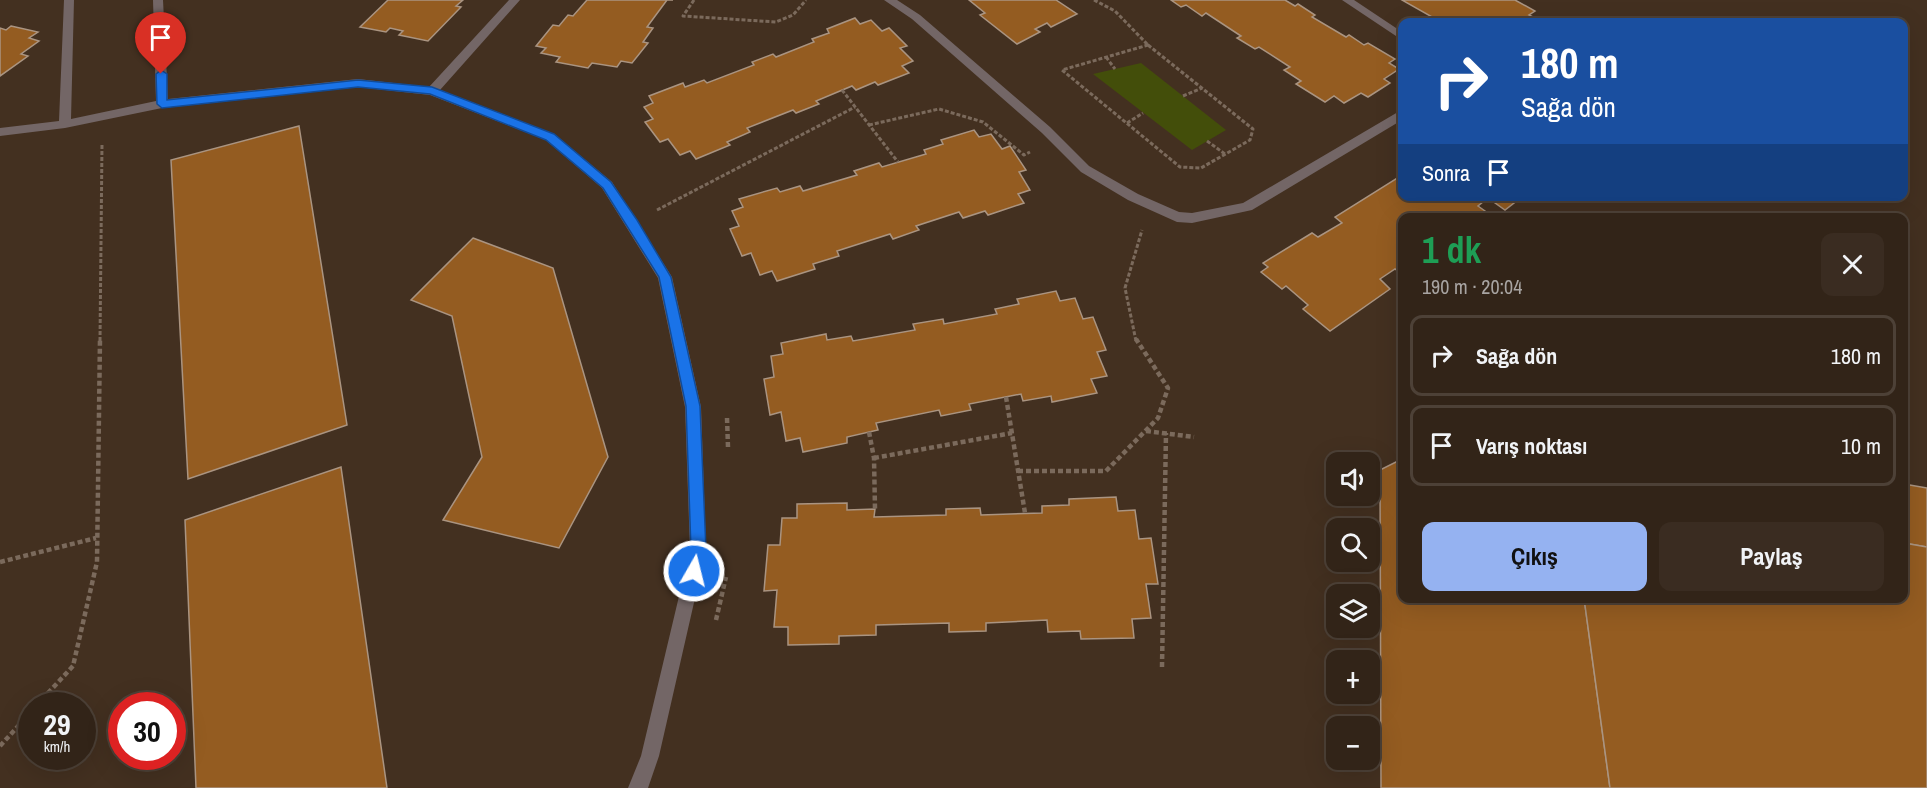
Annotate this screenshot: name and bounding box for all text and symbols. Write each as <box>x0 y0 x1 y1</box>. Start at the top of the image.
pin <box>135 12 186 74</box>
icon: arrive <box>144 21 177 54</box>
text: 180 m <box>1521 35 1619 91</box>
icon: right <box>1422 42 1500 120</box>
text: Sağa dön <box>1521 89 1616 125</box>
icon: arrive <box>1482 156 1515 189</box>
text: Sonra <box>1422 158 1470 188</box>
text: 1 dk <box>1422 226 1481 274</box>
button: close <box>1821 233 1884 296</box>
text: 190 m · 20:04 <box>1422 273 1522 300</box>
icon: right <box>1425 339 1458 372</box>
text: Sağa dön <box>1476 341 1557 371</box>
text: 180 m <box>1831 341 1881 371</box>
icon: arrive <box>1425 429 1458 462</box>
text: Varış noktası <box>1476 431 1587 461</box>
text: 10 m <box>1841 431 1881 461</box>
map controls <box>1326 452 1380 770</box>
button: sound <box>1326 452 1380 506</box>
button: search <box>1326 518 1380 572</box>
button: Çıkış <box>1422 522 1647 591</box>
button: Paylaş <box>1659 522 1884 591</box>
position arrow <box>662 539 726 603</box>
button: layers <box>1326 584 1380 638</box>
button: + <box>1326 650 1380 704</box>
speed limit sign: 30 <box>108 692 186 770</box>
text: 29 <box>43 704 71 744</box>
button: − <box>1326 716 1380 770</box>
text: km/h <box>44 736 70 757</box>

